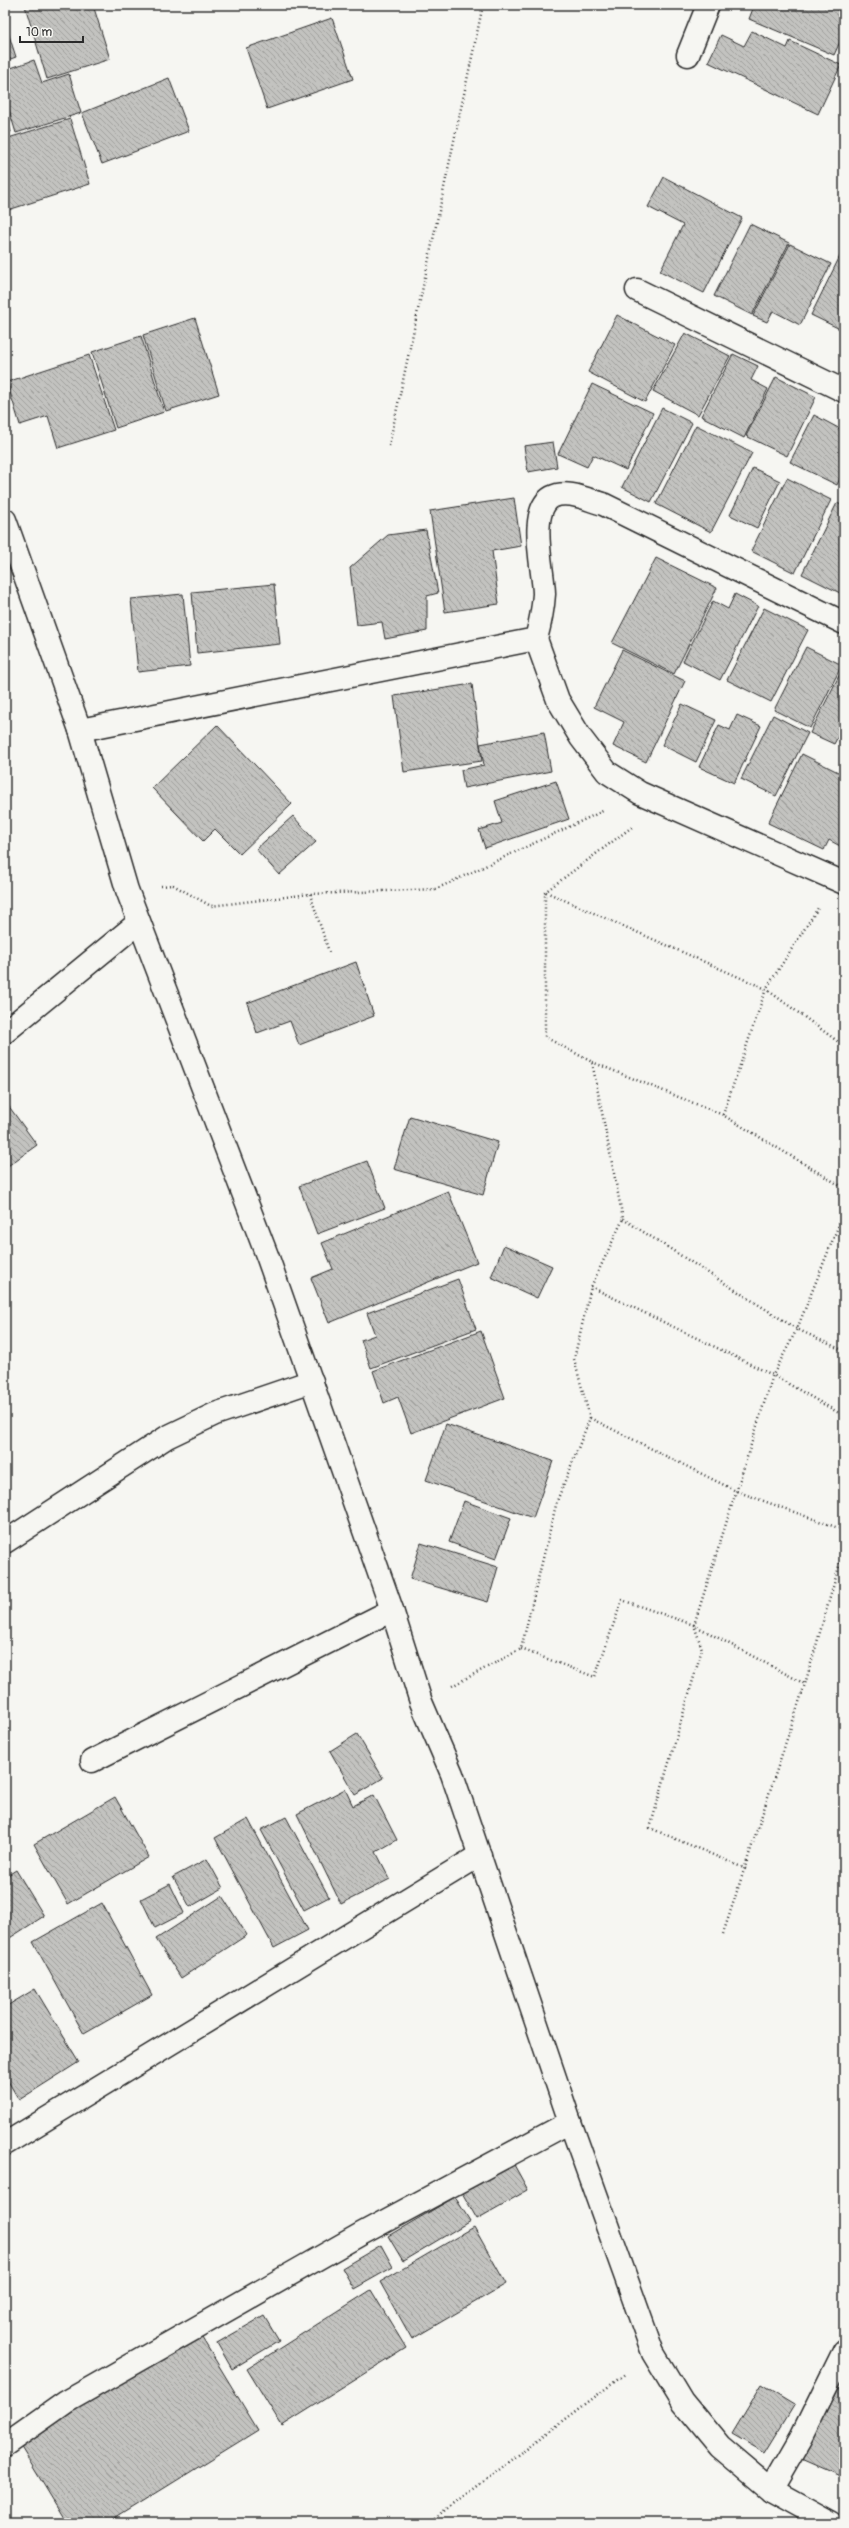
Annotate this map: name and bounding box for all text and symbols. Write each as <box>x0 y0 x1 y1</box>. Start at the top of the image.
scale bar <box>20 18 83 44</box>
text: 10 m <box>26 25 52 40</box>

